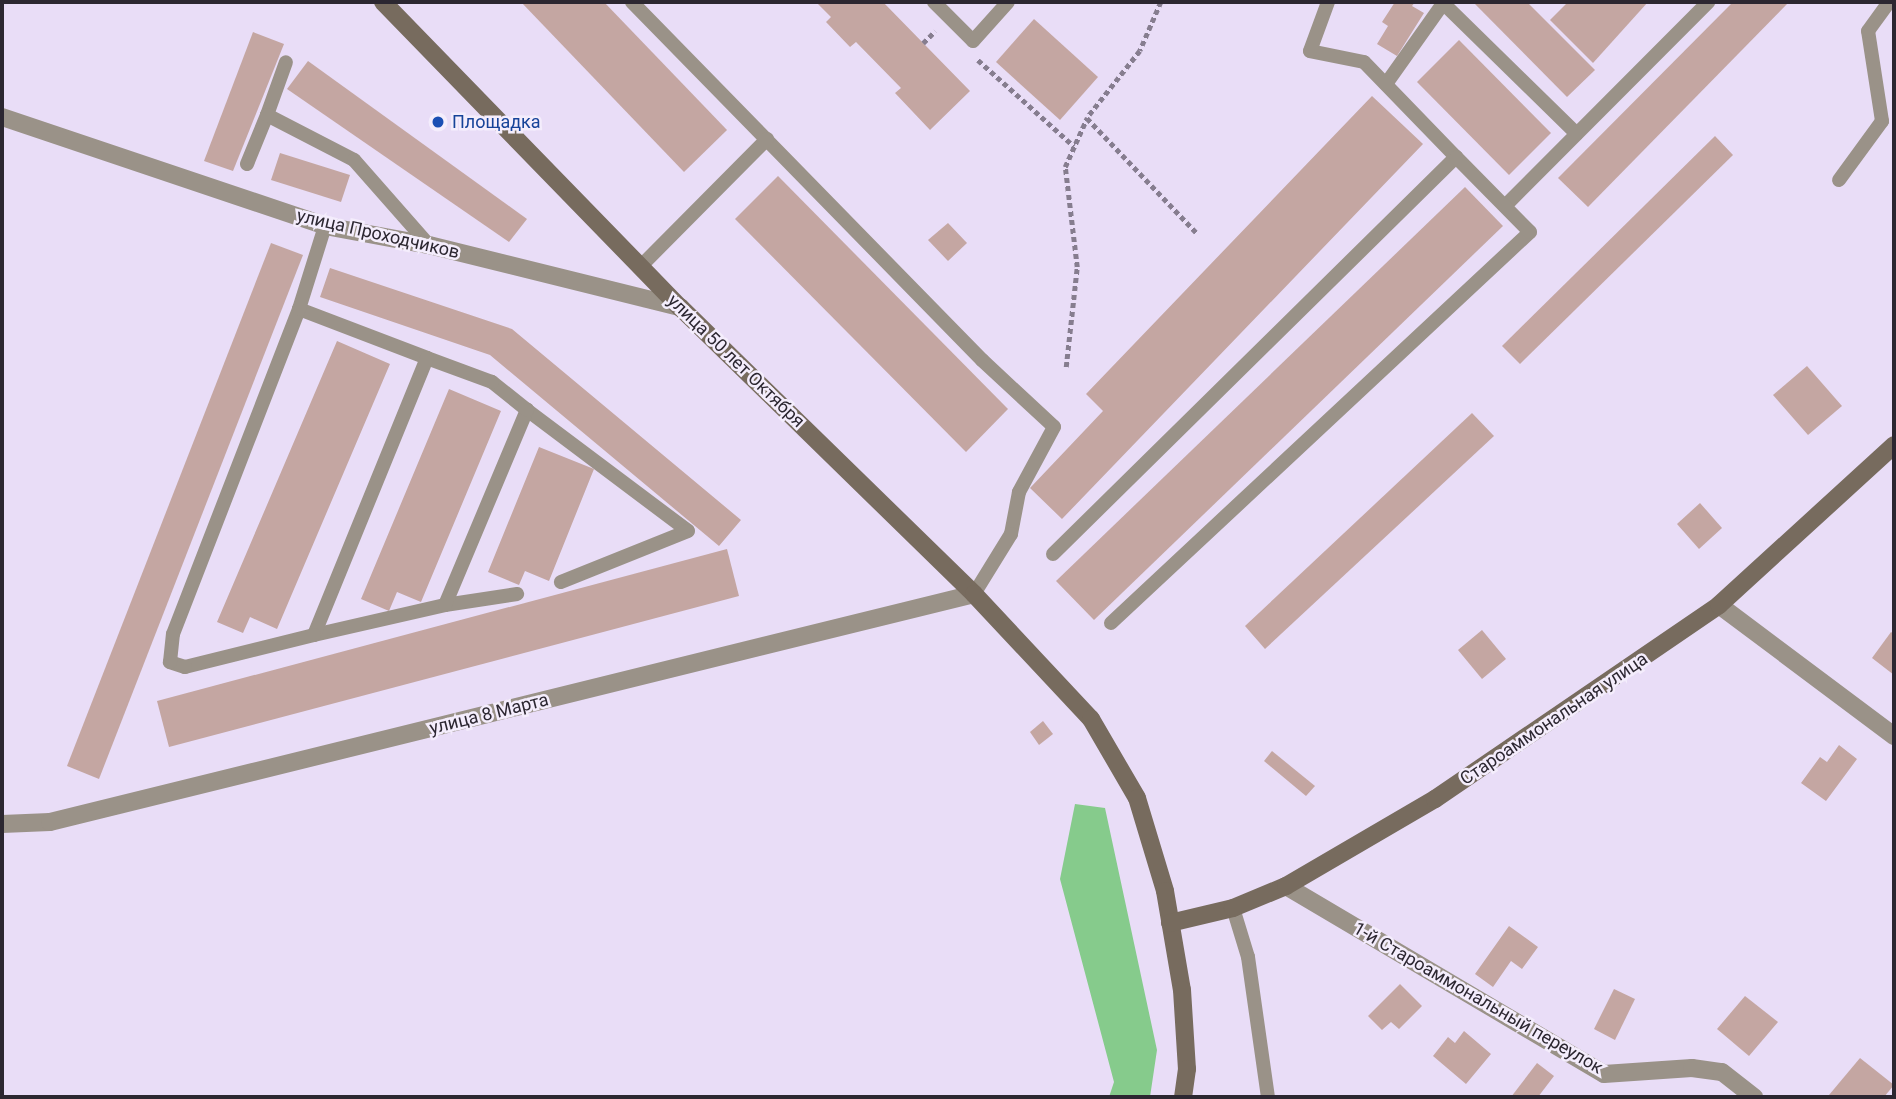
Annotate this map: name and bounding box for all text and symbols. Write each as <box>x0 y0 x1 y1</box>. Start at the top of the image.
place label: Площадка <box>452 111 541 133</box>
marker: Площадка <box>430 114 446 130</box>
street label: улица Проходчиков <box>295 205 461 263</box>
street label: улица 50 лет Октября <box>663 290 809 432</box>
street label: Староаммональная улица <box>1456 648 1652 790</box>
street label: улица 8 Марта <box>427 689 551 739</box>
street label: 1-й Староаммональный переулок <box>1349 917 1607 1079</box>

